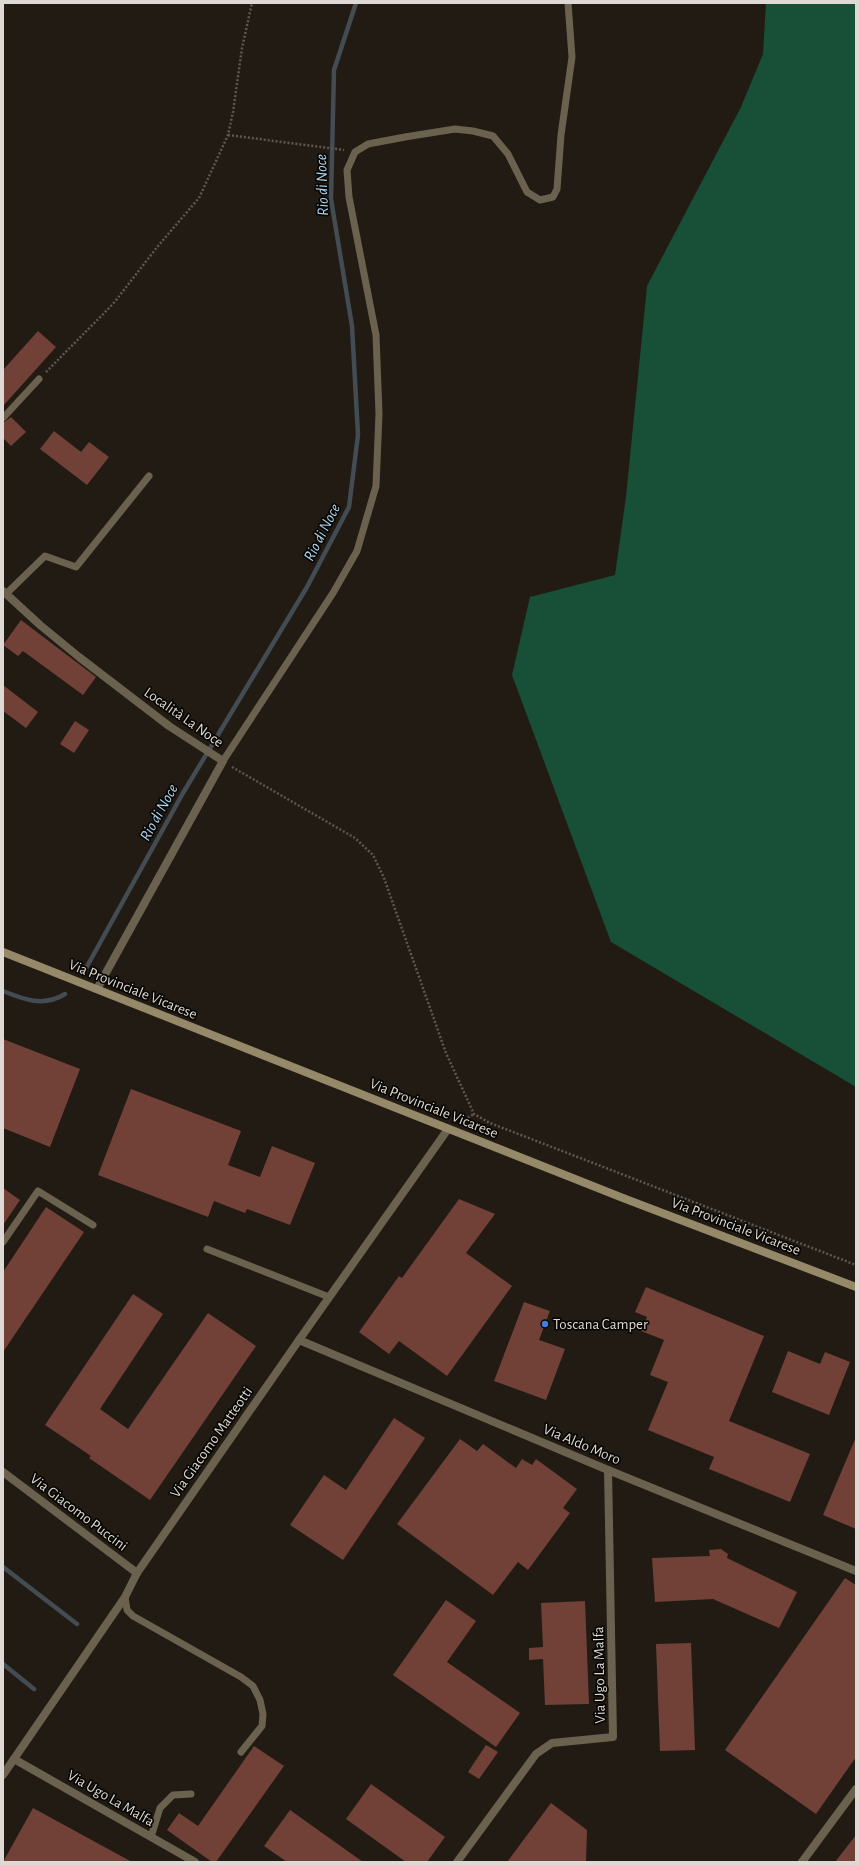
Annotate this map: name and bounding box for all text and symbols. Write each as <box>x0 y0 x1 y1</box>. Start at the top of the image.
water label: Rio di Noce <box>313 154 331 216</box>
water label: Rio di Noce <box>301 501 343 564</box>
street label: Località La Noce <box>141 685 226 750</box>
water label: Rio di Noce <box>137 782 181 843</box>
street label: Via Provinciale Vicarese <box>67 957 199 1022</box>
street label: Via Provinciale Vicarese <box>368 1076 500 1141</box>
street label: Via Provinciale Vicarese <box>669 1195 803 1258</box>
place label: Toscana Camper <box>553 1317 648 1332</box>
marker: Toscana Camper <box>540 1319 550 1329</box>
street label: Via Giacomo Matteotti <box>168 1384 255 1500</box>
street label: Via Aldo Moro <box>541 1421 623 1467</box>
street label: Via Giacomo Puccini <box>27 1471 130 1554</box>
street label: Via Ugo La Malfa <box>591 1626 608 1724</box>
street label: Via Ugo La Malfa <box>65 1768 157 1829</box>

